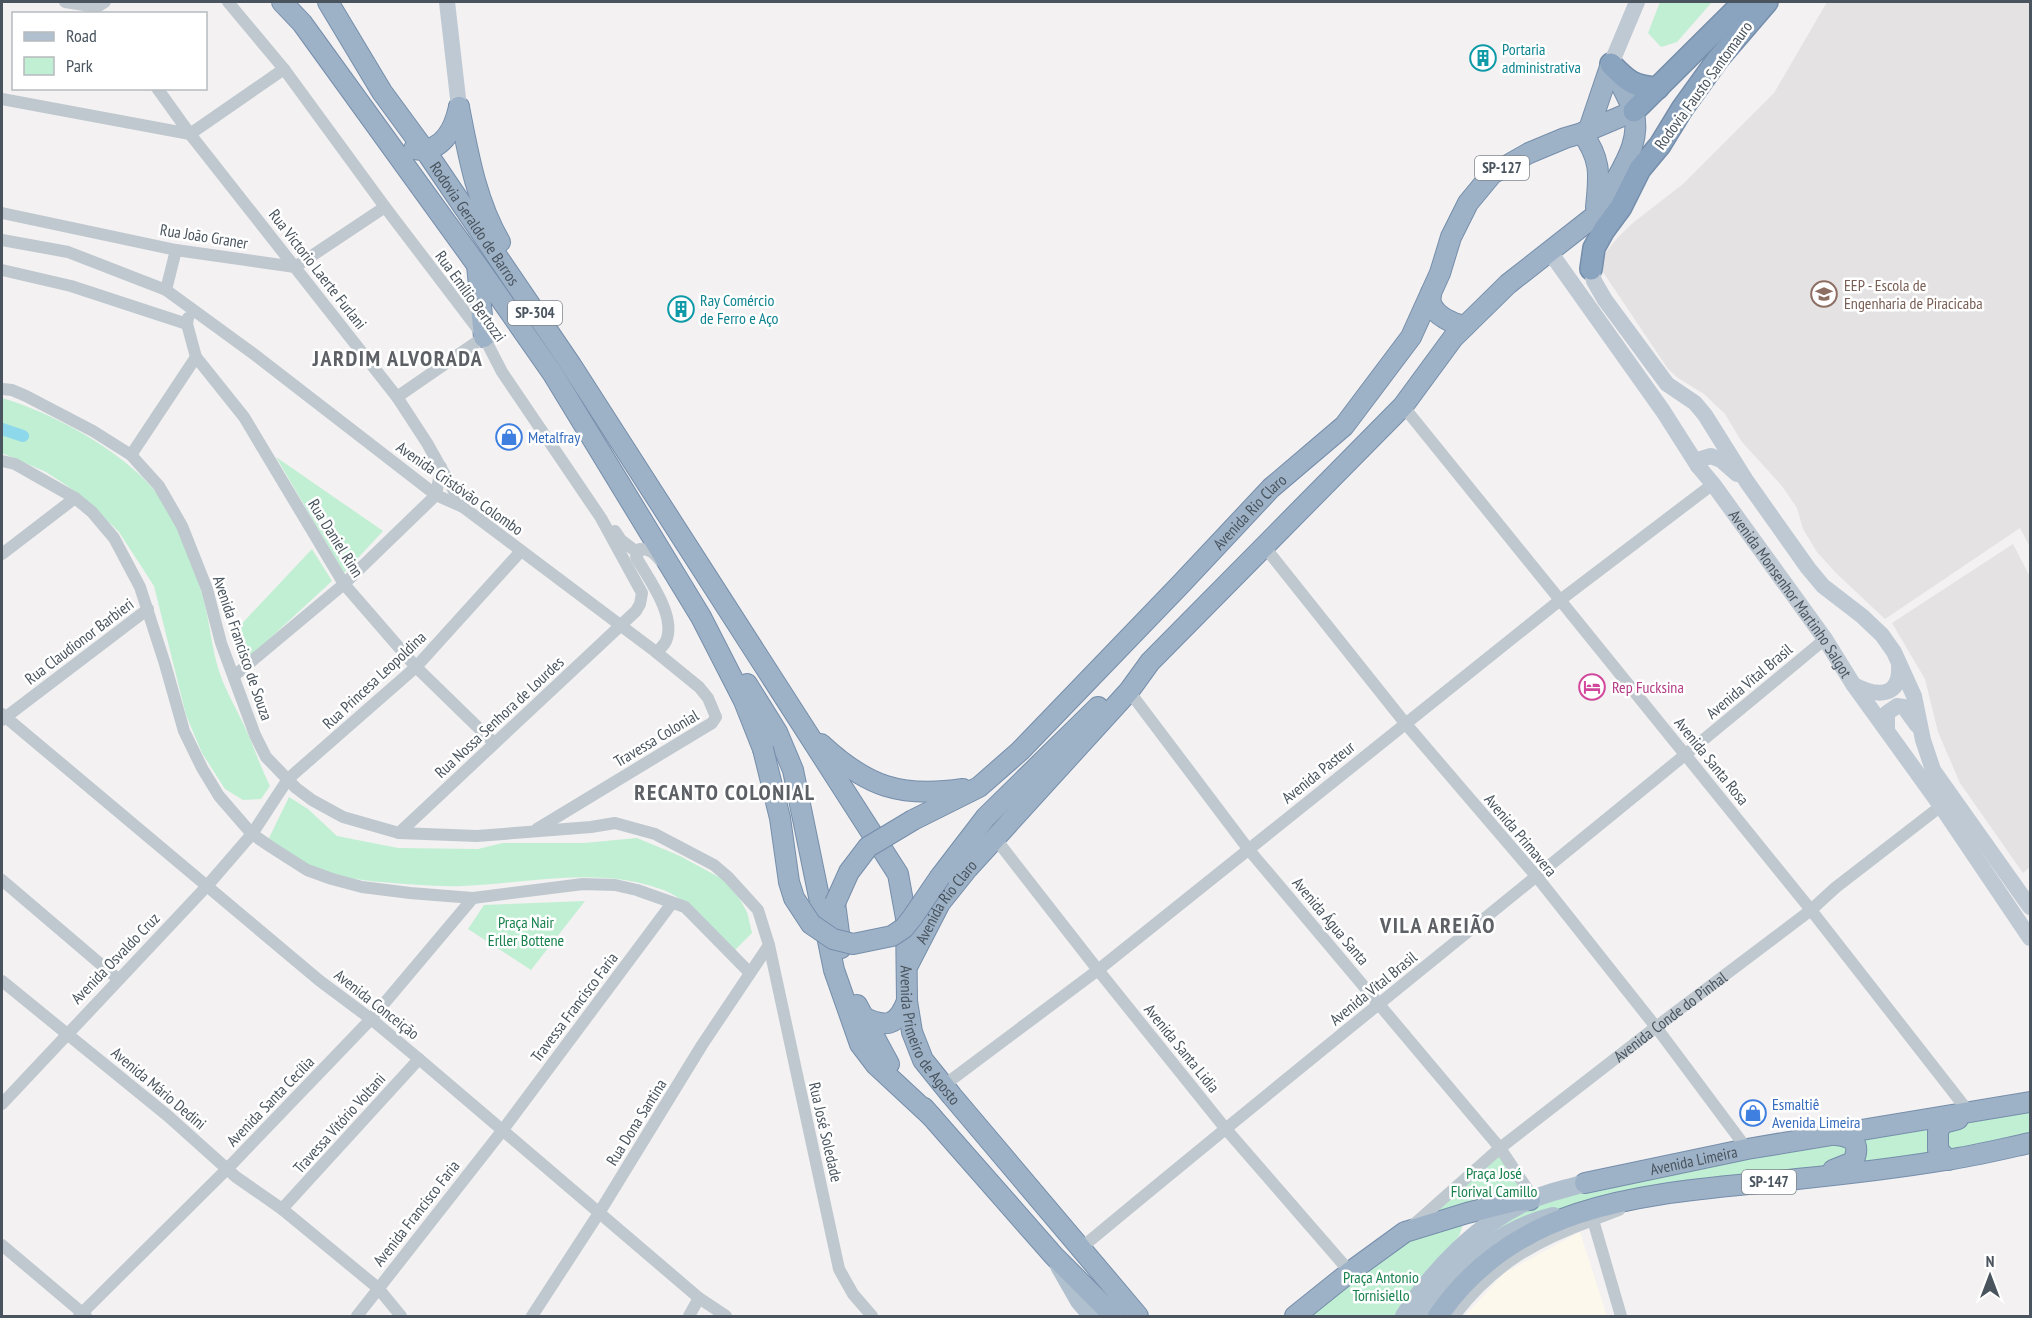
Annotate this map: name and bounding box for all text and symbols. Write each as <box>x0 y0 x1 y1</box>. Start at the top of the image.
legend <box>12 12 207 90</box>
street label: Rodovia Fausto Santomauro <box>1650 17 1756 153</box>
text: Road <box>66 24 97 47</box>
place label: Portaria administrativa <box>1502 39 1581 77</box>
building icon: Portaria administrativa <box>1468 43 1498 73</box>
text: Park <box>66 54 93 77</box>
road number: SP-127 <box>1475 156 1529 180</box>
street label: Rodovia Geraldo de Barros <box>426 158 524 289</box>
street label: Rua Victorio Laerte Furlani <box>265 205 371 333</box>
street label: Rua João Graner <box>159 219 250 253</box>
street label: Rua Emílio Bertozzi <box>431 247 511 345</box>
place label: EEP - Escola de Engenharia de Piracicaba <box>1844 275 1983 313</box>
school or university icon: EEP - Escola de Engenharia de Piracicaba <box>1809 279 1839 309</box>
place label: Ray Comércio de Ferro e Aço <box>700 290 779 328</box>
building icon: Ray Comércio de Ferro e Aço <box>666 294 696 324</box>
road number: SP-304 <box>508 301 562 325</box>
district label: JARDIM ALVORADA <box>312 344 483 372</box>
shop icon: Metalfray <box>494 422 524 452</box>
place label: Metalfray <box>528 427 580 447</box>
street label: Avenida Cristóvão Colombo <box>393 437 527 539</box>
street label: Avenida Rio Claro <box>1209 469 1290 554</box>
street label: Rua Daniel Rinn <box>304 495 368 581</box>
street label: Avenida Monsenhor Martinho Salgot <box>1725 506 1857 682</box>
street label: Avenida Francisco de Souza <box>209 573 277 723</box>
street label: Rua Claudionor Barbieri <box>21 594 137 688</box>
street label: Rua Princesa Leopoldina <box>318 627 430 733</box>
street label: Avenida Vital Brasil <box>1702 639 1796 723</box>
street label: Rua Nossa Senhora de Lourdes <box>430 652 568 782</box>
hotel icon: Rep Fucksina <box>1577 672 1607 702</box>
place label: Rep Fucksina <box>1612 677 1684 697</box>
street label: Travessa Colonial <box>610 705 702 771</box>
street label: Avenida Santa Rosa <box>1670 713 1754 809</box>
street label: Avenida Pasteur <box>1278 736 1359 807</box>
district label: RECANTO COLONIAL <box>634 778 816 806</box>
street label: Avenida Primavera <box>1481 789 1561 881</box>
street label: Avenida Rio Claro <box>911 855 981 947</box>
street label: Avenida Água Santa <box>1288 873 1374 969</box>
street label: Avenida Osvaldo Cruz <box>66 908 164 1008</box>
district label: VILA AREIÃO <box>1379 911 1496 939</box>
park label: Praça Nair Erller Bottene <box>488 912 564 950</box>
street label: Avenida Vital Brasil <box>1325 947 1421 1029</box>
street label: Travessa Francisco Faria <box>526 948 622 1066</box>
street label: Avenida Conceição <box>330 965 424 1043</box>
street label: Avenida Primeiro de Agosto <box>897 965 965 1109</box>
street label: Avenida Conde do Pinhal <box>1610 967 1731 1066</box>
street label: Avenida Santa Lidia <box>1140 1000 1224 1096</box>
street label: Avenida Mário Dedini <box>107 1042 211 1134</box>
street label: Avenida Santa Cecília <box>222 1052 318 1150</box>
street label: Travessa Vitório Voltani <box>289 1069 389 1177</box>
street label: Rua Dona Santina <box>602 1075 670 1169</box>
street label: Rua José Soledade <box>805 1080 847 1184</box>
place label: Esmaltiê Avenida Limeira <box>1772 1094 1861 1132</box>
shop icon: Esmaltiê Avenida Limeira <box>1738 1098 1768 1128</box>
street label: Avenida Limeira <box>1648 1141 1739 1179</box>
street label: Avenida Francisco Faria <box>368 1156 464 1270</box>
park label: Praça José Florival Camillo <box>1451 1163 1537 1201</box>
road number: SP-147 <box>1742 1170 1796 1194</box>
north arrow <box>1960 1246 2020 1306</box>
text: N <box>1986 1251 1994 1271</box>
park label: Praça Antonio Tornisiello <box>1343 1267 1419 1305</box>

